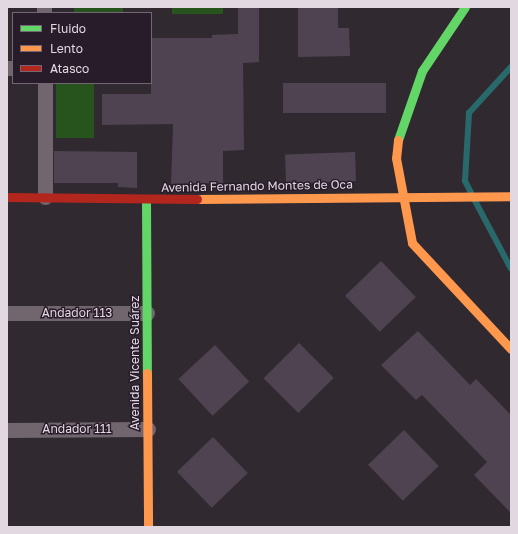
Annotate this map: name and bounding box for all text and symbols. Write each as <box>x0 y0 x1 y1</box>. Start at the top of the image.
legend <box>12 12 152 84</box>
text: Fluido <box>50 21 86 36</box>
text: Lento <box>50 41 83 56</box>
text: Atasco <box>50 61 89 76</box>
street label: Avenida Fernando Montes de Oca <box>161 177 353 195</box>
street label: Avenida Vicente Suárez <box>128 296 142 430</box>
street label: Andador 113 <box>42 306 112 320</box>
street label: Andador 111 <box>42 422 112 436</box>

